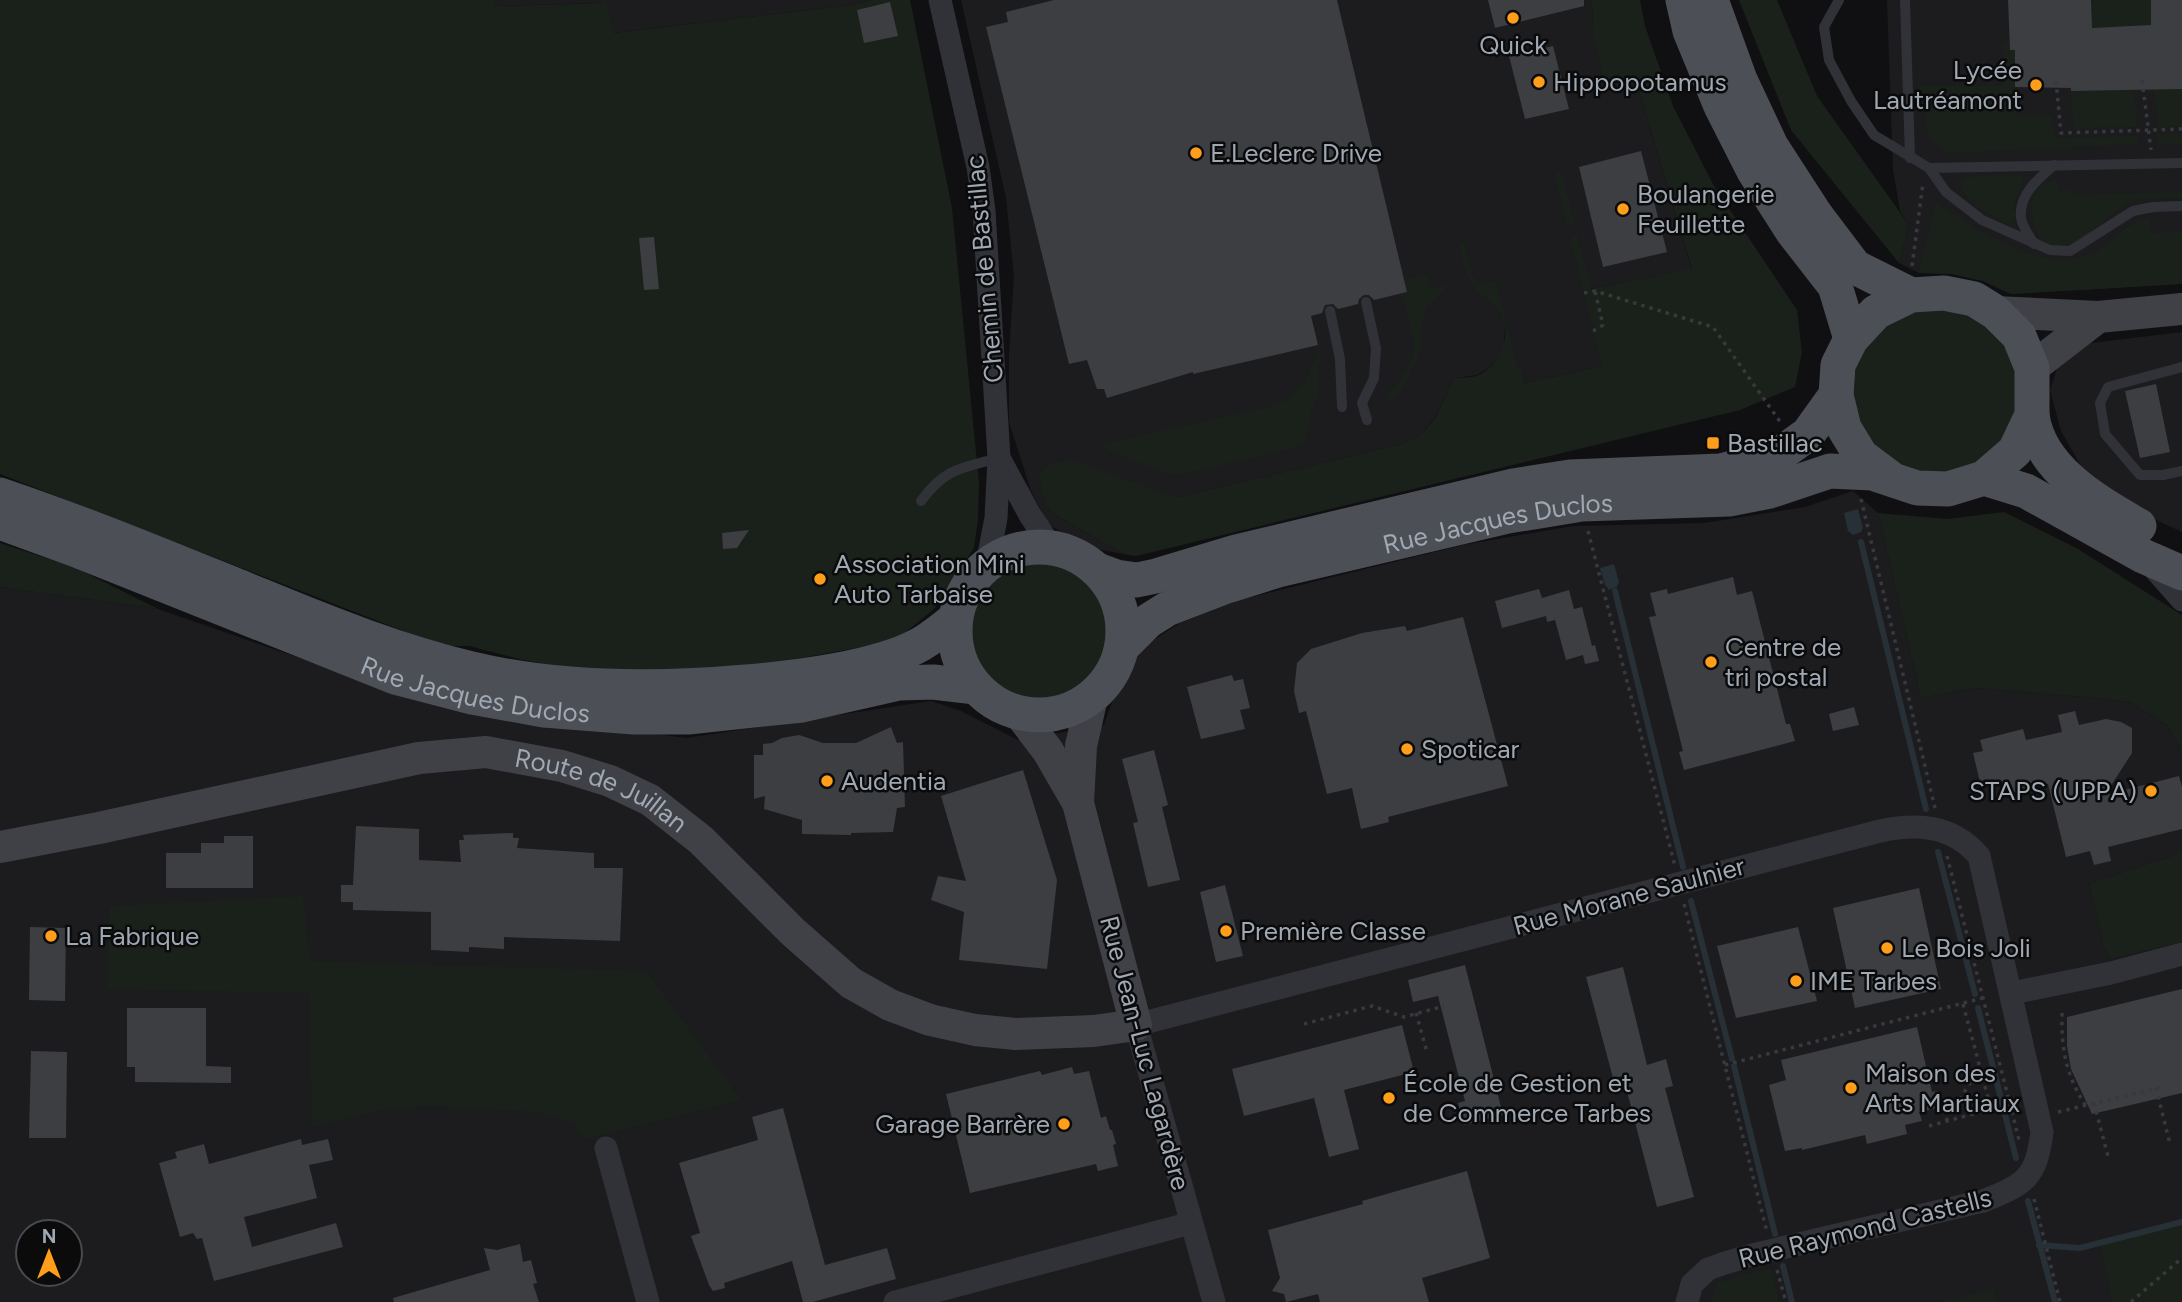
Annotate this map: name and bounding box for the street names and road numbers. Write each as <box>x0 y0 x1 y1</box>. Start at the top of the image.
street label: Chemin de Bastillac <box>958 154 1010 384</box>
street label: Rue Jacques Duclos <box>1380 487 1613 561</box>
street label: Rue Jacques Duclos <box>356 649 591 730</box>
street label: Route de Juillan <box>512 742 694 839</box>
street label: Rue Morane Saulnier <box>1510 850 1749 942</box>
street label: Rue Jean-Luc Lagardère <box>1093 912 1197 1194</box>
street label: Rue Raymond Castells <box>1735 1181 1995 1275</box>

